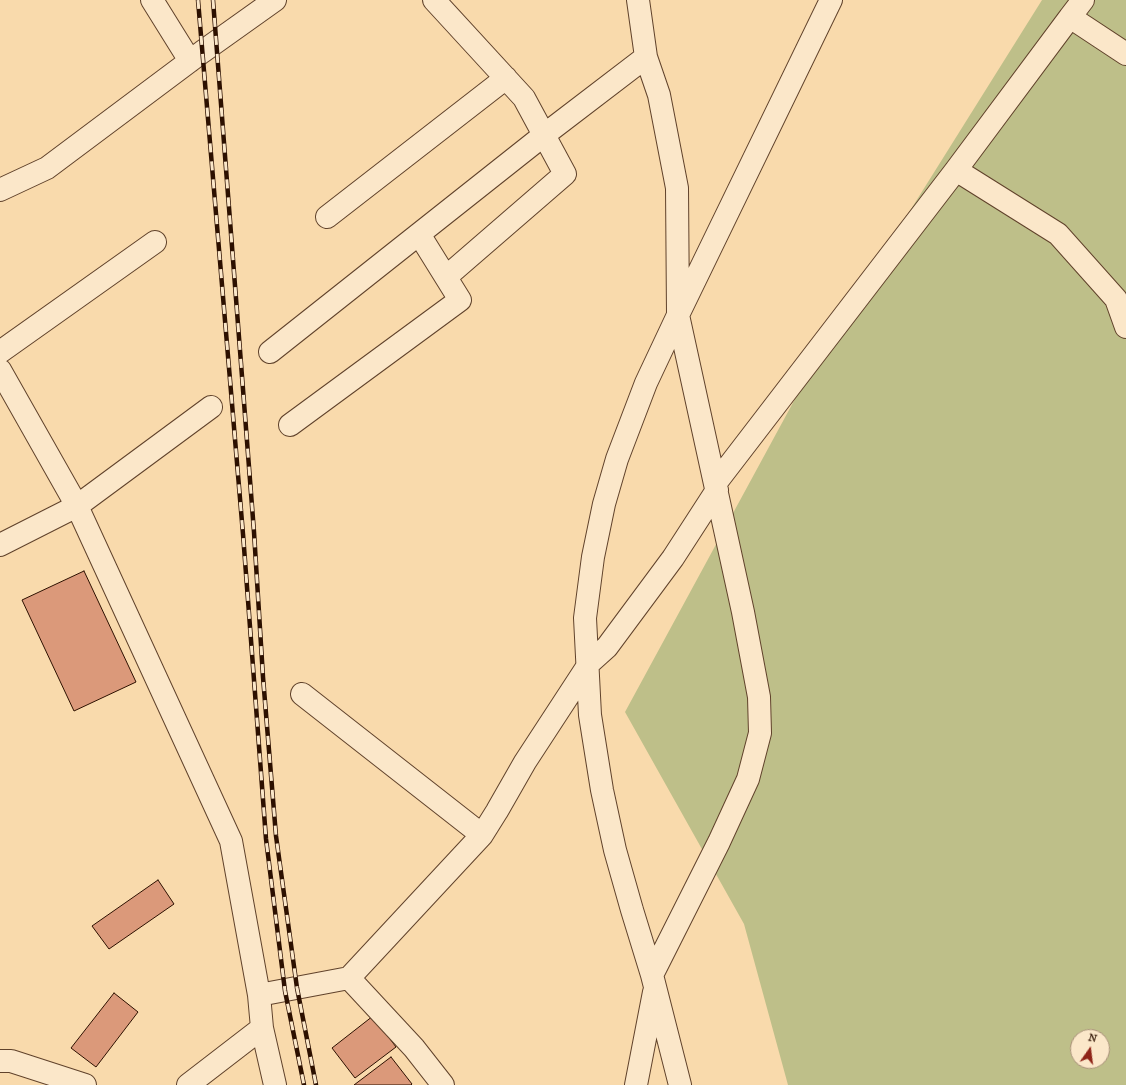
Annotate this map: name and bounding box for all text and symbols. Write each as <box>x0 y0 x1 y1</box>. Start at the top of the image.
north arrow <box>1070 1029 1110 1069</box>
text: N <box>1087 1031 1098 1045</box>

